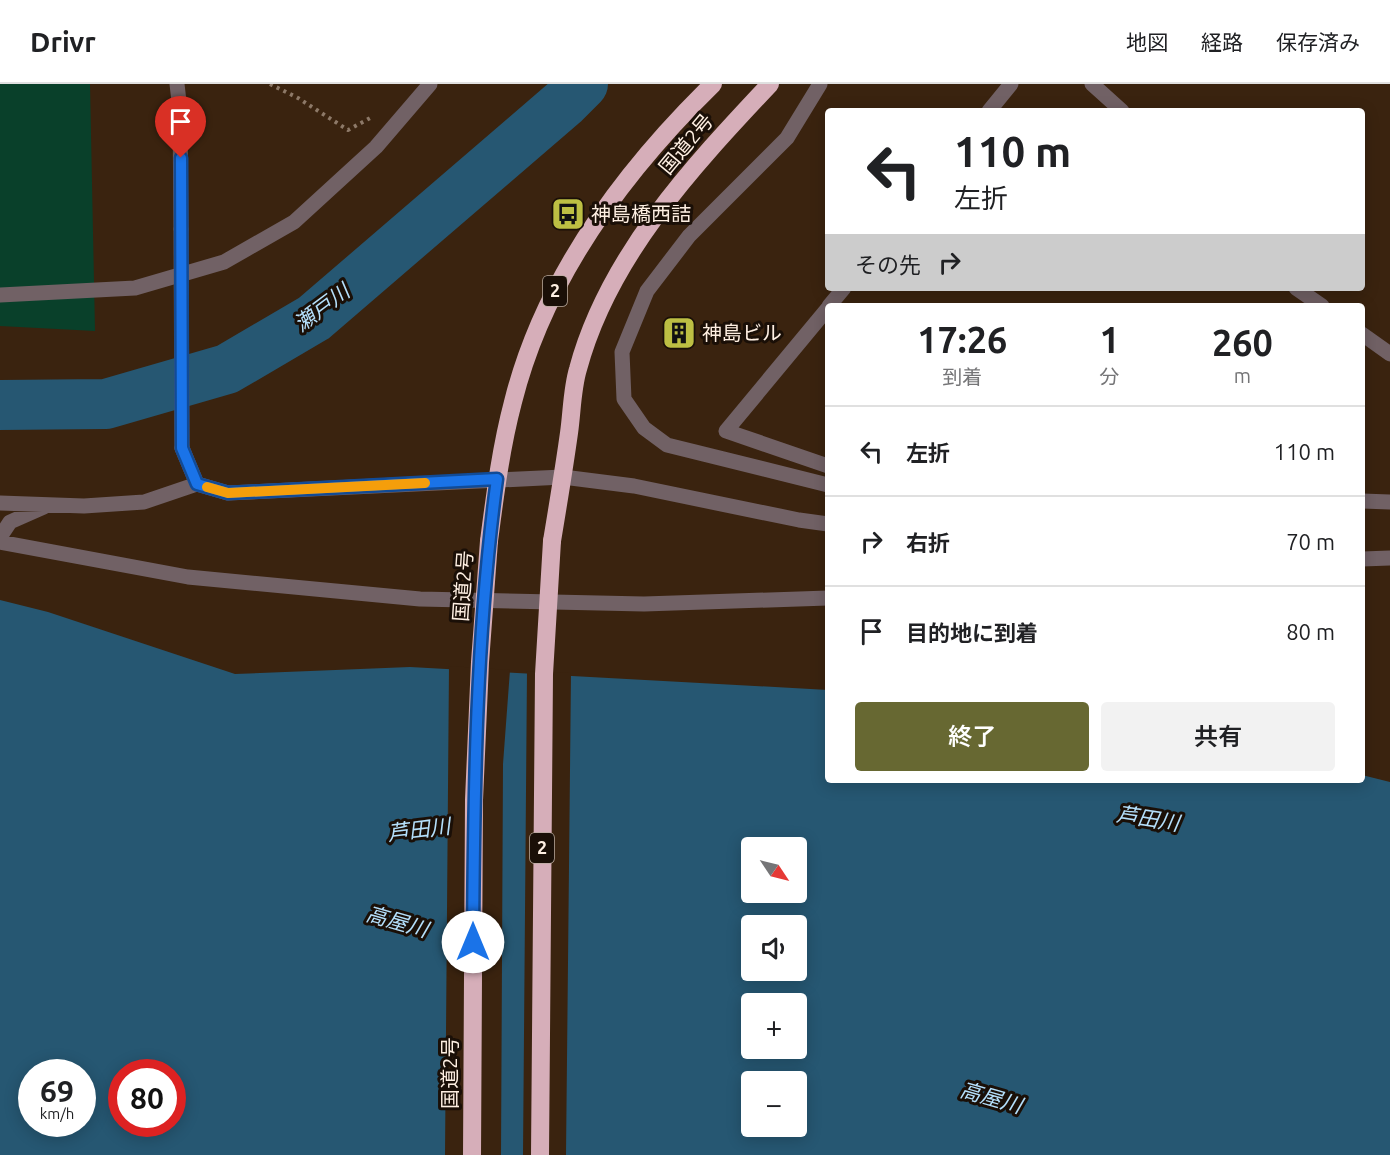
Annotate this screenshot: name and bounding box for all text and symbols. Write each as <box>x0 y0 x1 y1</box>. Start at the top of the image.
text: Drivr <box>30 26 96 57</box>
text: 地図 <box>1126 30 1168 54</box>
text: 経路 <box>1201 30 1243 54</box>
text: 保存済み <box>1276 30 1360 54</box>
pin <box>155 96 206 158</box>
icon: arrive <box>164 105 197 138</box>
street label: 国道2号 <box>654 109 717 178</box>
text: 110 m <box>954 128 1071 175</box>
icon: left <box>855 132 933 210</box>
text: 左折 <box>954 183 1008 213</box>
bus stop icon: 神島橋西詰 <box>550 196 586 232</box>
place label: 神島橋西詰 <box>591 202 691 225</box>
icon: right <box>933 246 966 279</box>
text: その先 <box>855 252 921 277</box>
road number: 2 <box>543 276 567 306</box>
water label: 瀬戸川 <box>289 277 355 336</box>
building icon: 神島ビル <box>661 315 697 351</box>
text: 17:26 <box>917 319 1007 360</box>
text: 1 <box>1099 319 1120 360</box>
place label: 神島ビル <box>702 321 782 344</box>
text: 260 <box>1212 322 1273 363</box>
text: m <box>1234 364 1251 387</box>
text: 到着 <box>942 365 982 388</box>
text: 分 <box>1100 365 1120 388</box>
icon: left <box>855 435 888 468</box>
text: 110 m <box>1274 439 1335 464</box>
text: 左折 <box>906 440 950 465</box>
icon: right <box>855 525 888 558</box>
text: 70 m <box>1286 529 1335 554</box>
text: 右折 <box>906 530 950 555</box>
street label: 国道2号 <box>449 550 476 622</box>
icon: arrive <box>855 615 888 648</box>
text: 80 m <box>1286 619 1335 644</box>
text: 目的地に到着 <box>906 620 1038 645</box>
button: 終了 <box>855 702 1089 771</box>
button: 共有 <box>1101 702 1335 771</box>
water label: 芦田川 <box>1115 801 1183 835</box>
water label: 芦田川 <box>386 813 454 845</box>
road number: 2 <box>530 833 554 863</box>
north arrow <box>741 837 807 903</box>
map controls <box>741 837 807 1137</box>
water label: 高屋川 <box>364 901 433 942</box>
position arrow <box>441 910 505 974</box>
button: sound <box>741 915 807 981</box>
button: + <box>741 993 807 1059</box>
street label: 国道2号 <box>438 1037 461 1109</box>
speed limit sign: 80 <box>108 1059 186 1137</box>
button: − <box>741 1071 807 1137</box>
text: 69 <box>40 1074 74 1108</box>
water label: 高屋川 <box>958 1077 1027 1118</box>
text: km/h <box>40 1105 74 1122</box>

